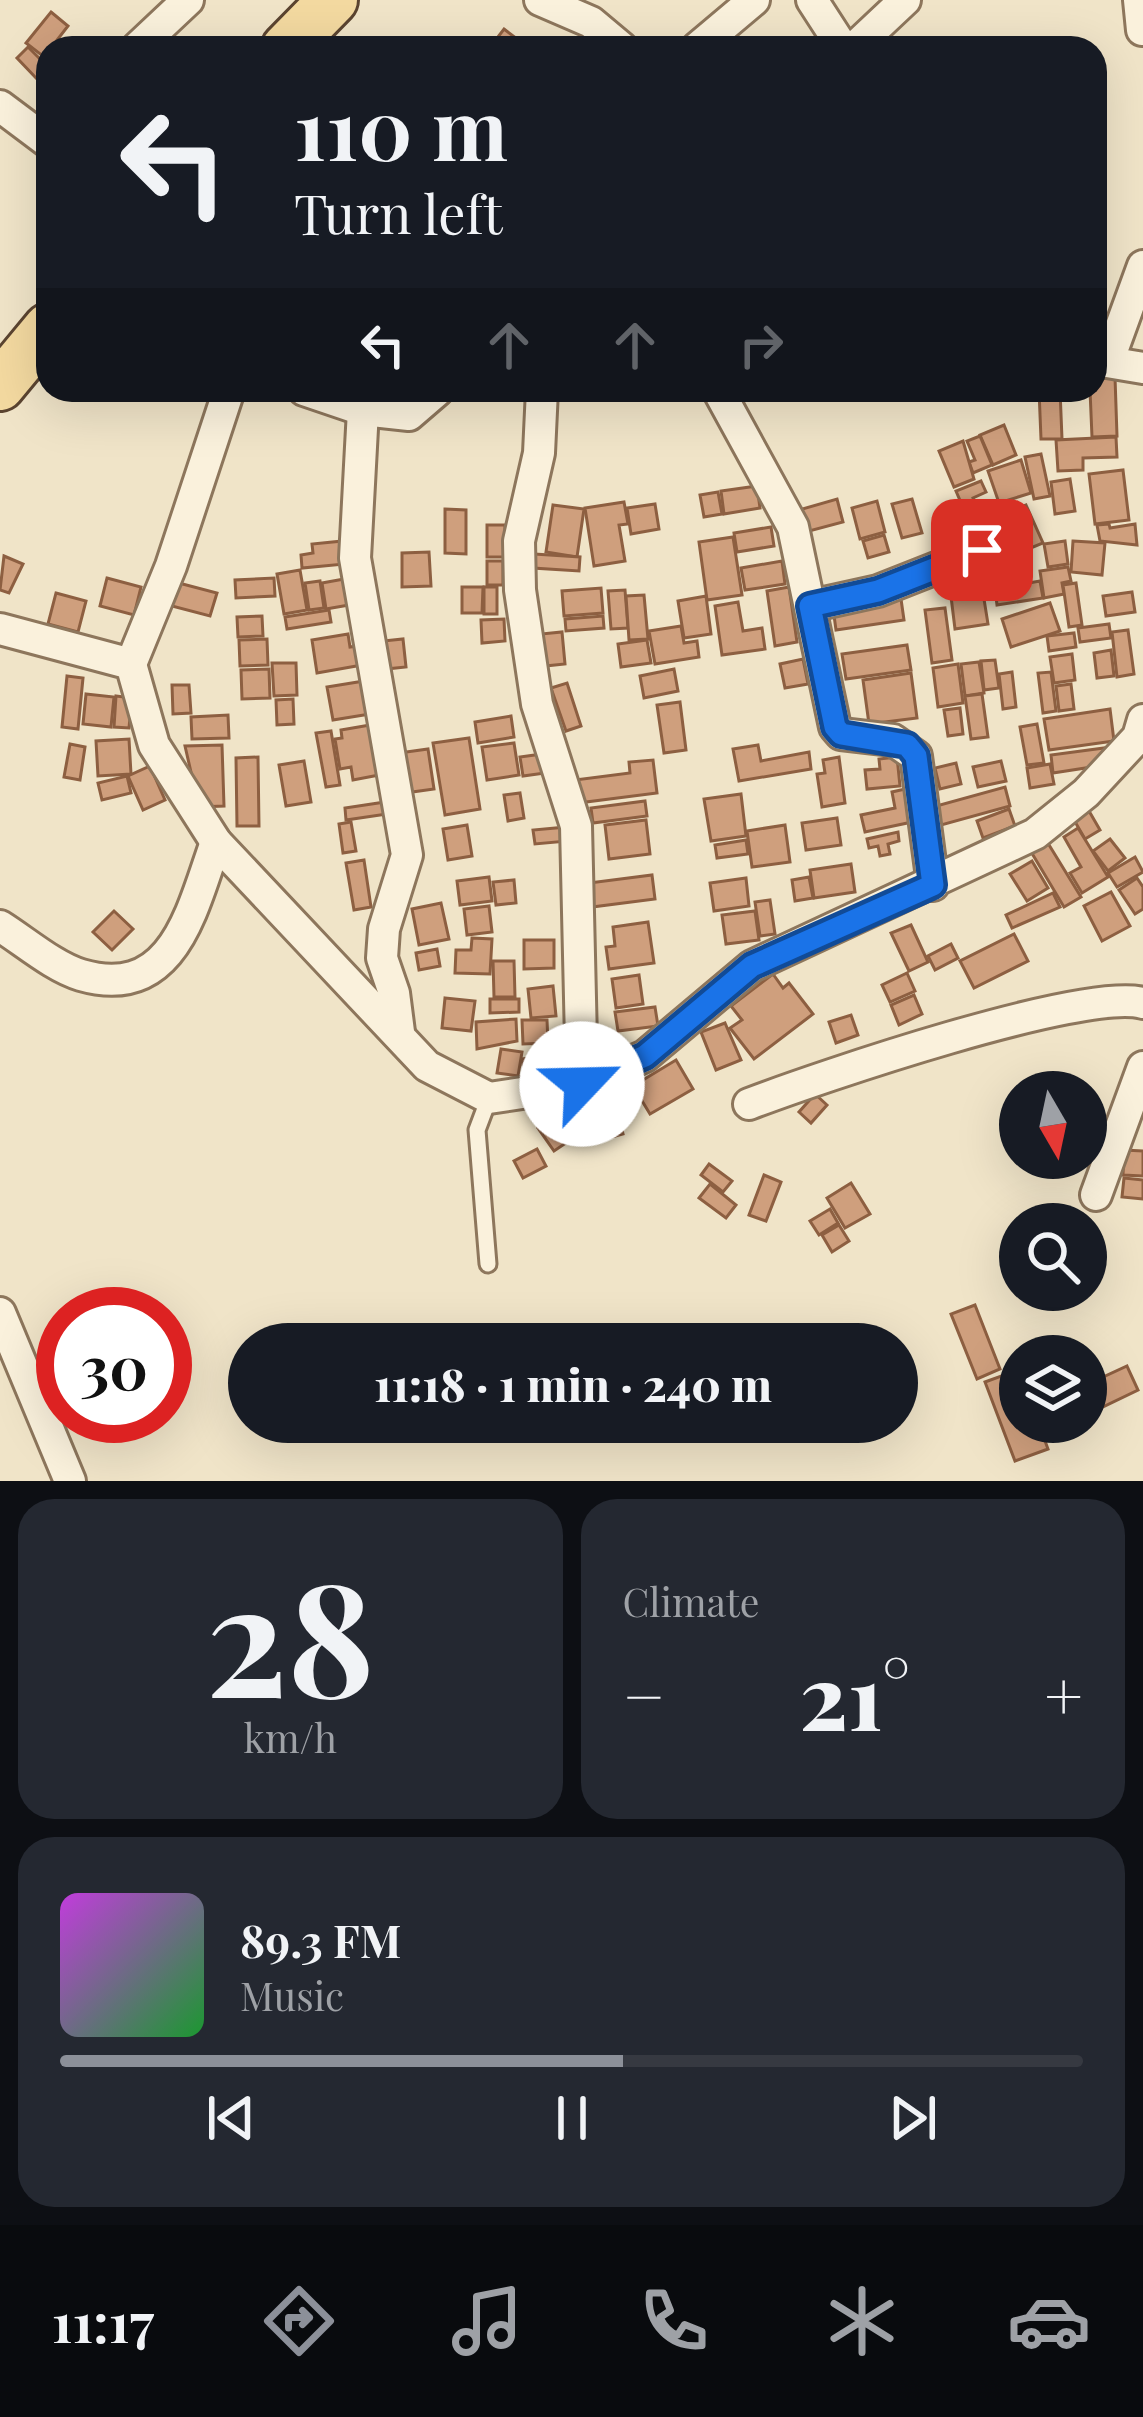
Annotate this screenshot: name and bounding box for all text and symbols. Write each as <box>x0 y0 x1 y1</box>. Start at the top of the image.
text: 110 m <box>294 70 508 182</box>
icon: left <box>96 84 252 240</box>
text: Turn left <box>294 177 503 249</box>
icon: left <box>350 312 416 378</box>
icon: ahead <box>476 312 542 378</box>
icon: ahead <box>602 312 668 378</box>
icon: right <box>728 312 794 378</box>
pin <box>931 499 1033 601</box>
icon: arrive <box>949 517 1015 583</box>
position arrow <box>519 1021 645 1147</box>
north arrow <box>999 1071 1107 1179</box>
map controls <box>999 1071 1107 1443</box>
button: search <box>999 1203 1107 1311</box>
speed limit sign: 30 <box>36 1287 192 1443</box>
button: layers <box>999 1335 1107 1443</box>
text: 11:18 · 1 min · 240 m <box>374 1353 772 1413</box>
text: 28 <box>206 1529 375 1737</box>
text: Climate <box>623 1575 760 1627</box>
text: 21° <box>800 1634 910 1754</box>
text: − <box>623 1650 665 1738</box>
text: + <box>1044 1650 1083 1738</box>
text: km/h <box>243 1711 337 1763</box>
text: 89.3 FM <box>240 1909 401 1969</box>
text: Music <box>240 1969 344 2021</box>
icon: previous <box>198 2085 264 2151</box>
icon: pause <box>539 2085 605 2151</box>
icon: next <box>880 2085 946 2151</box>
icon: directions <box>257 2279 341 2363</box>
icon: music <box>445 2279 529 2363</box>
icon: phone <box>632 2279 716 2363</box>
icon: climate <box>820 2279 904 2363</box>
icon: car <box>1007 2279 1091 2363</box>
text: 11:17 <box>52 2285 154 2357</box>

